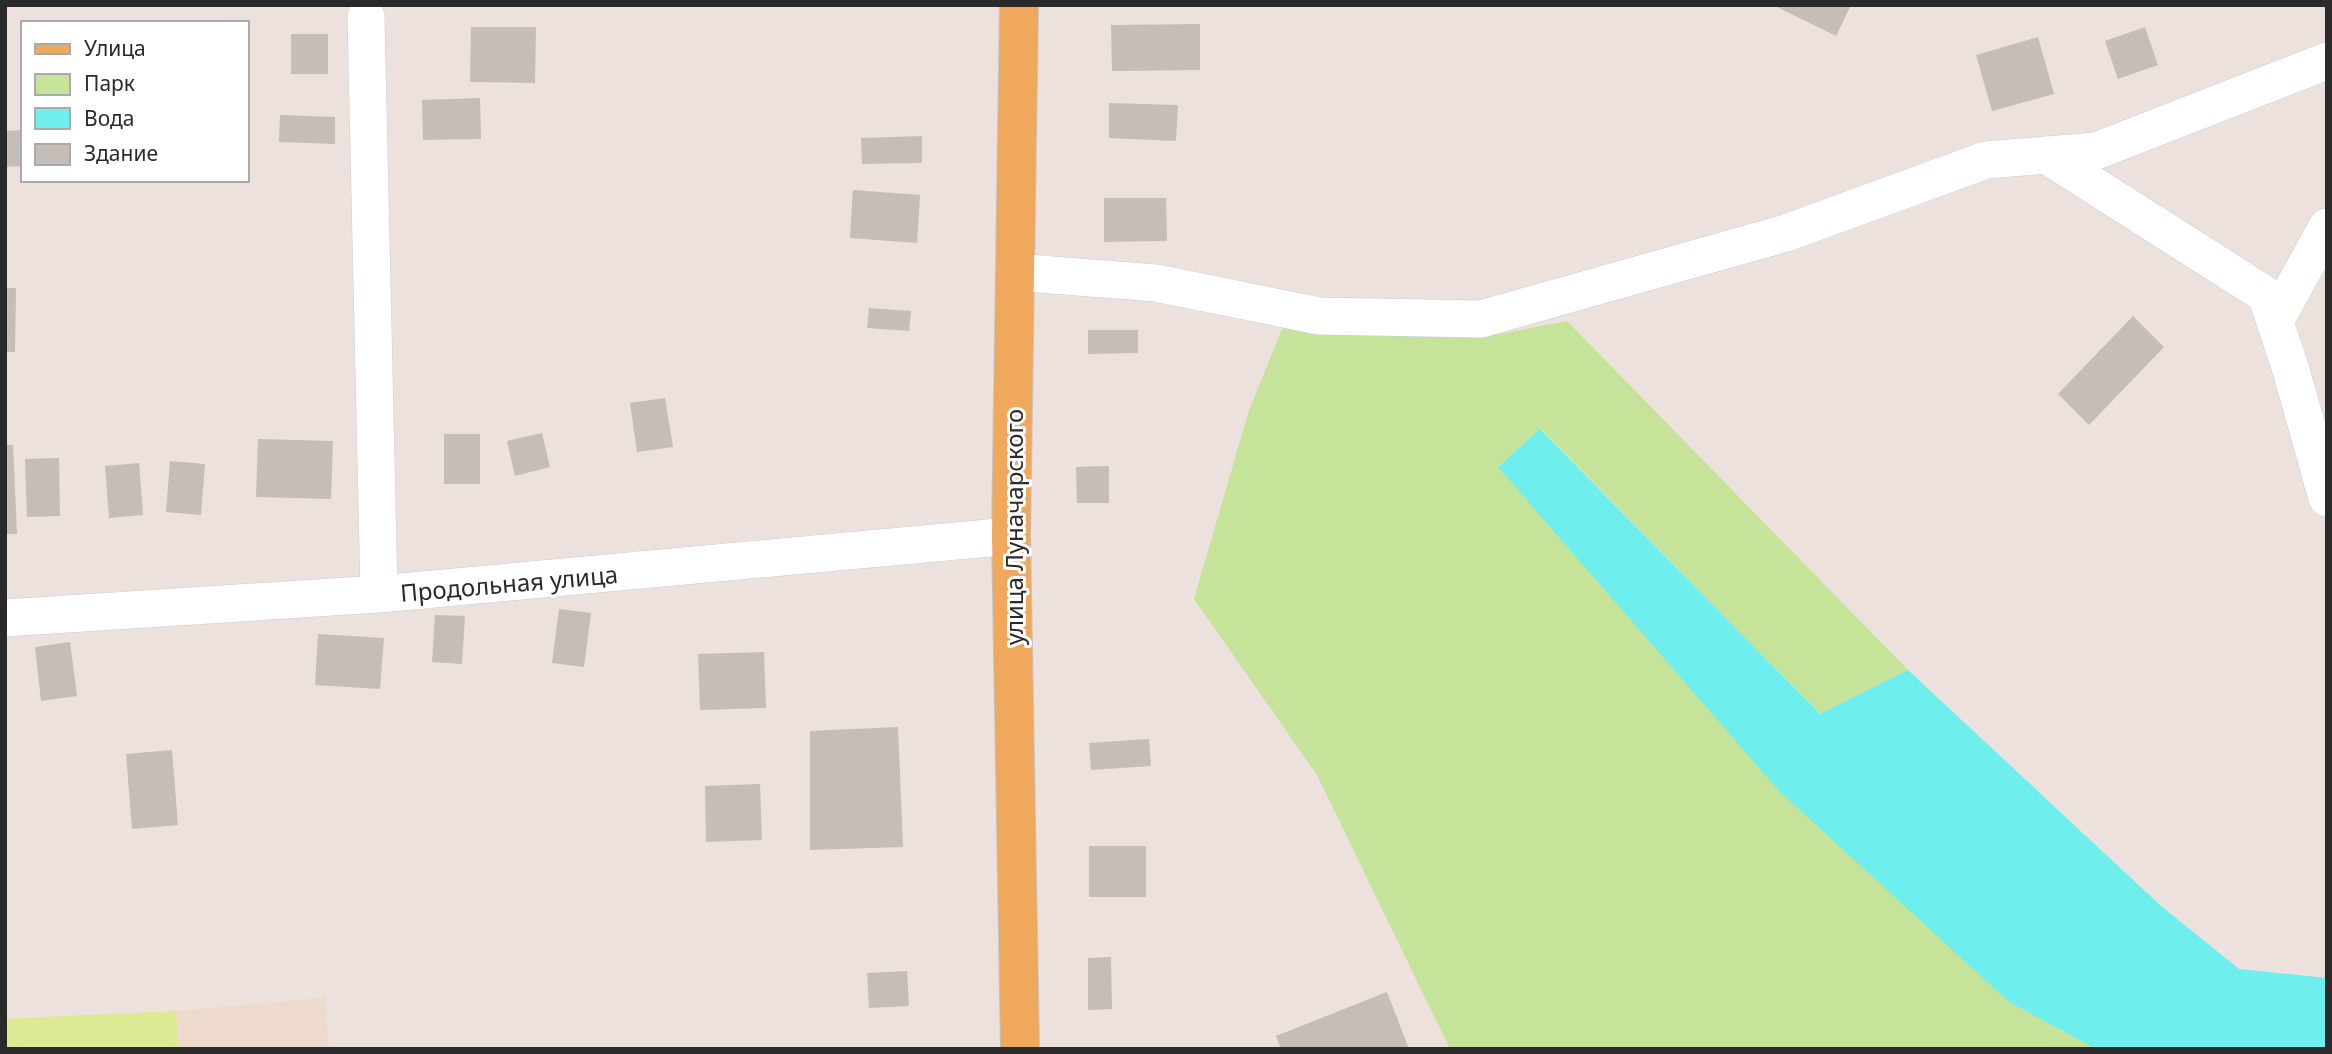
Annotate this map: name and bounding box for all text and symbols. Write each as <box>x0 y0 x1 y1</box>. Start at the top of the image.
legend <box>21 21 248 182</box>
text: Улица <box>84 34 146 62</box>
text: Парк <box>84 69 135 97</box>
text: Вода <box>84 104 134 132</box>
text: Здание <box>84 139 158 167</box>
street label: улица Луначарского <box>997 409 1030 645</box>
street label: Продольная улица <box>399 557 619 609</box>

